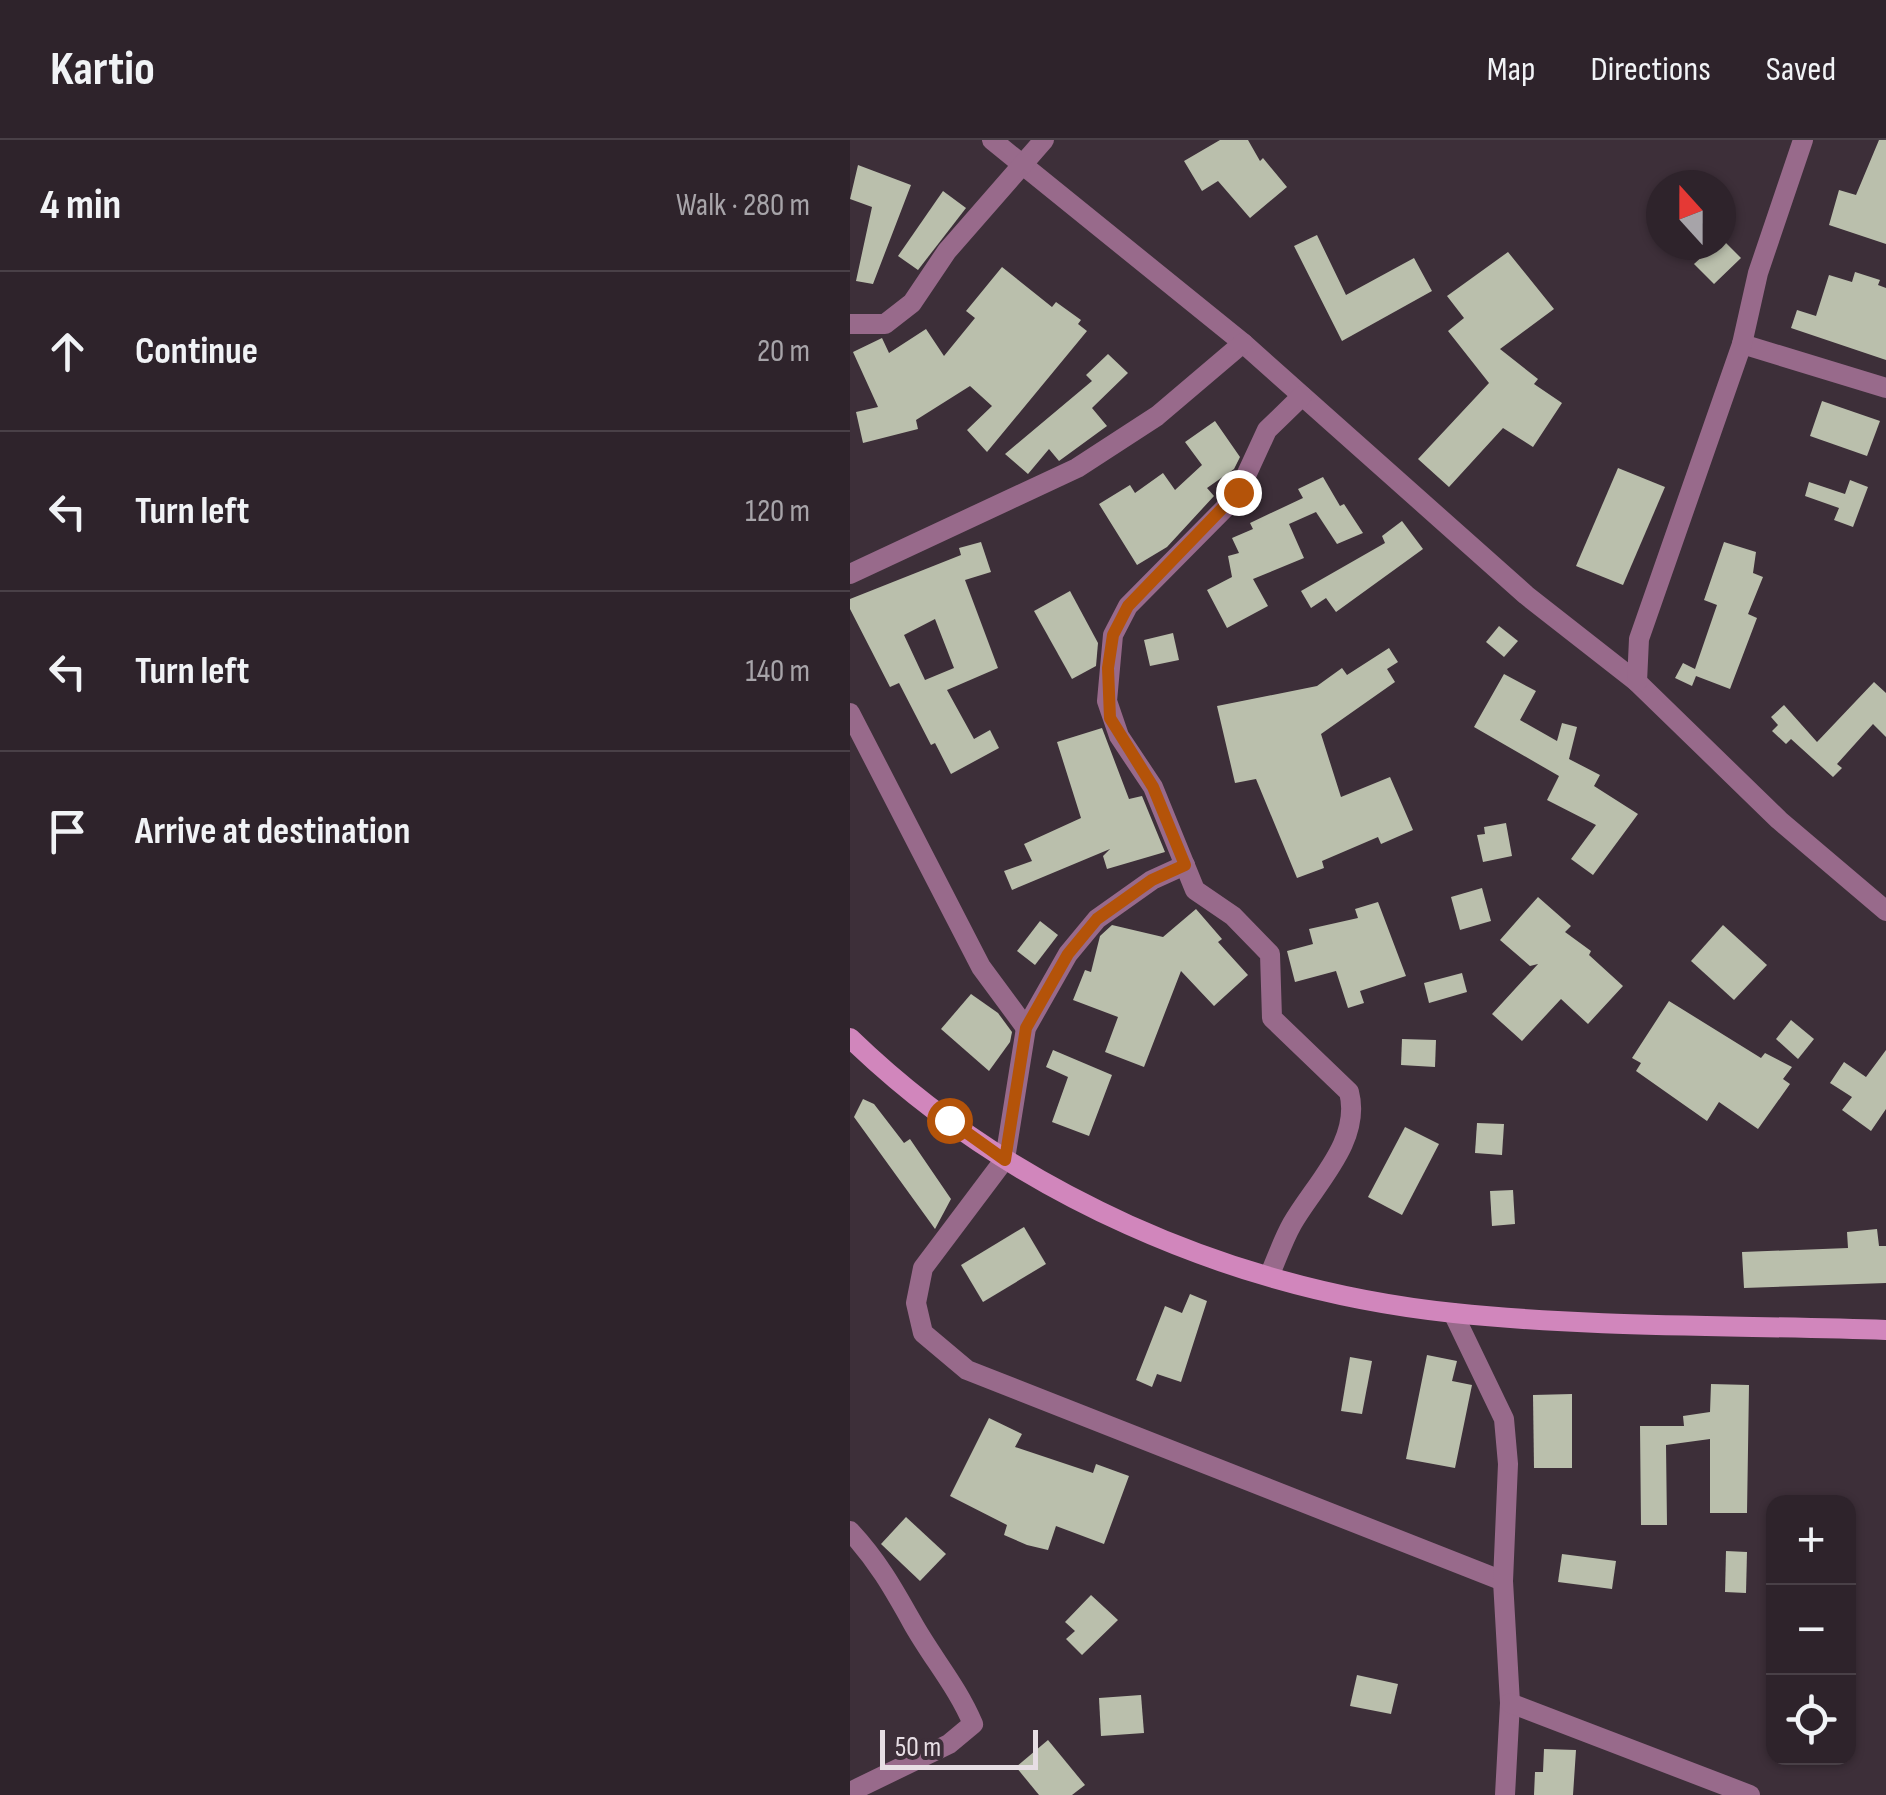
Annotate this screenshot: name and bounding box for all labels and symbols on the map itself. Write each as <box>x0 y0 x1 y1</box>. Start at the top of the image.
north arrow <box>1646 170 1736 260</box>
route end <box>1216 470 1262 516</box>
route start <box>927 1098 973 1144</box>
scale bar <box>880 1725 1038 1770</box>

